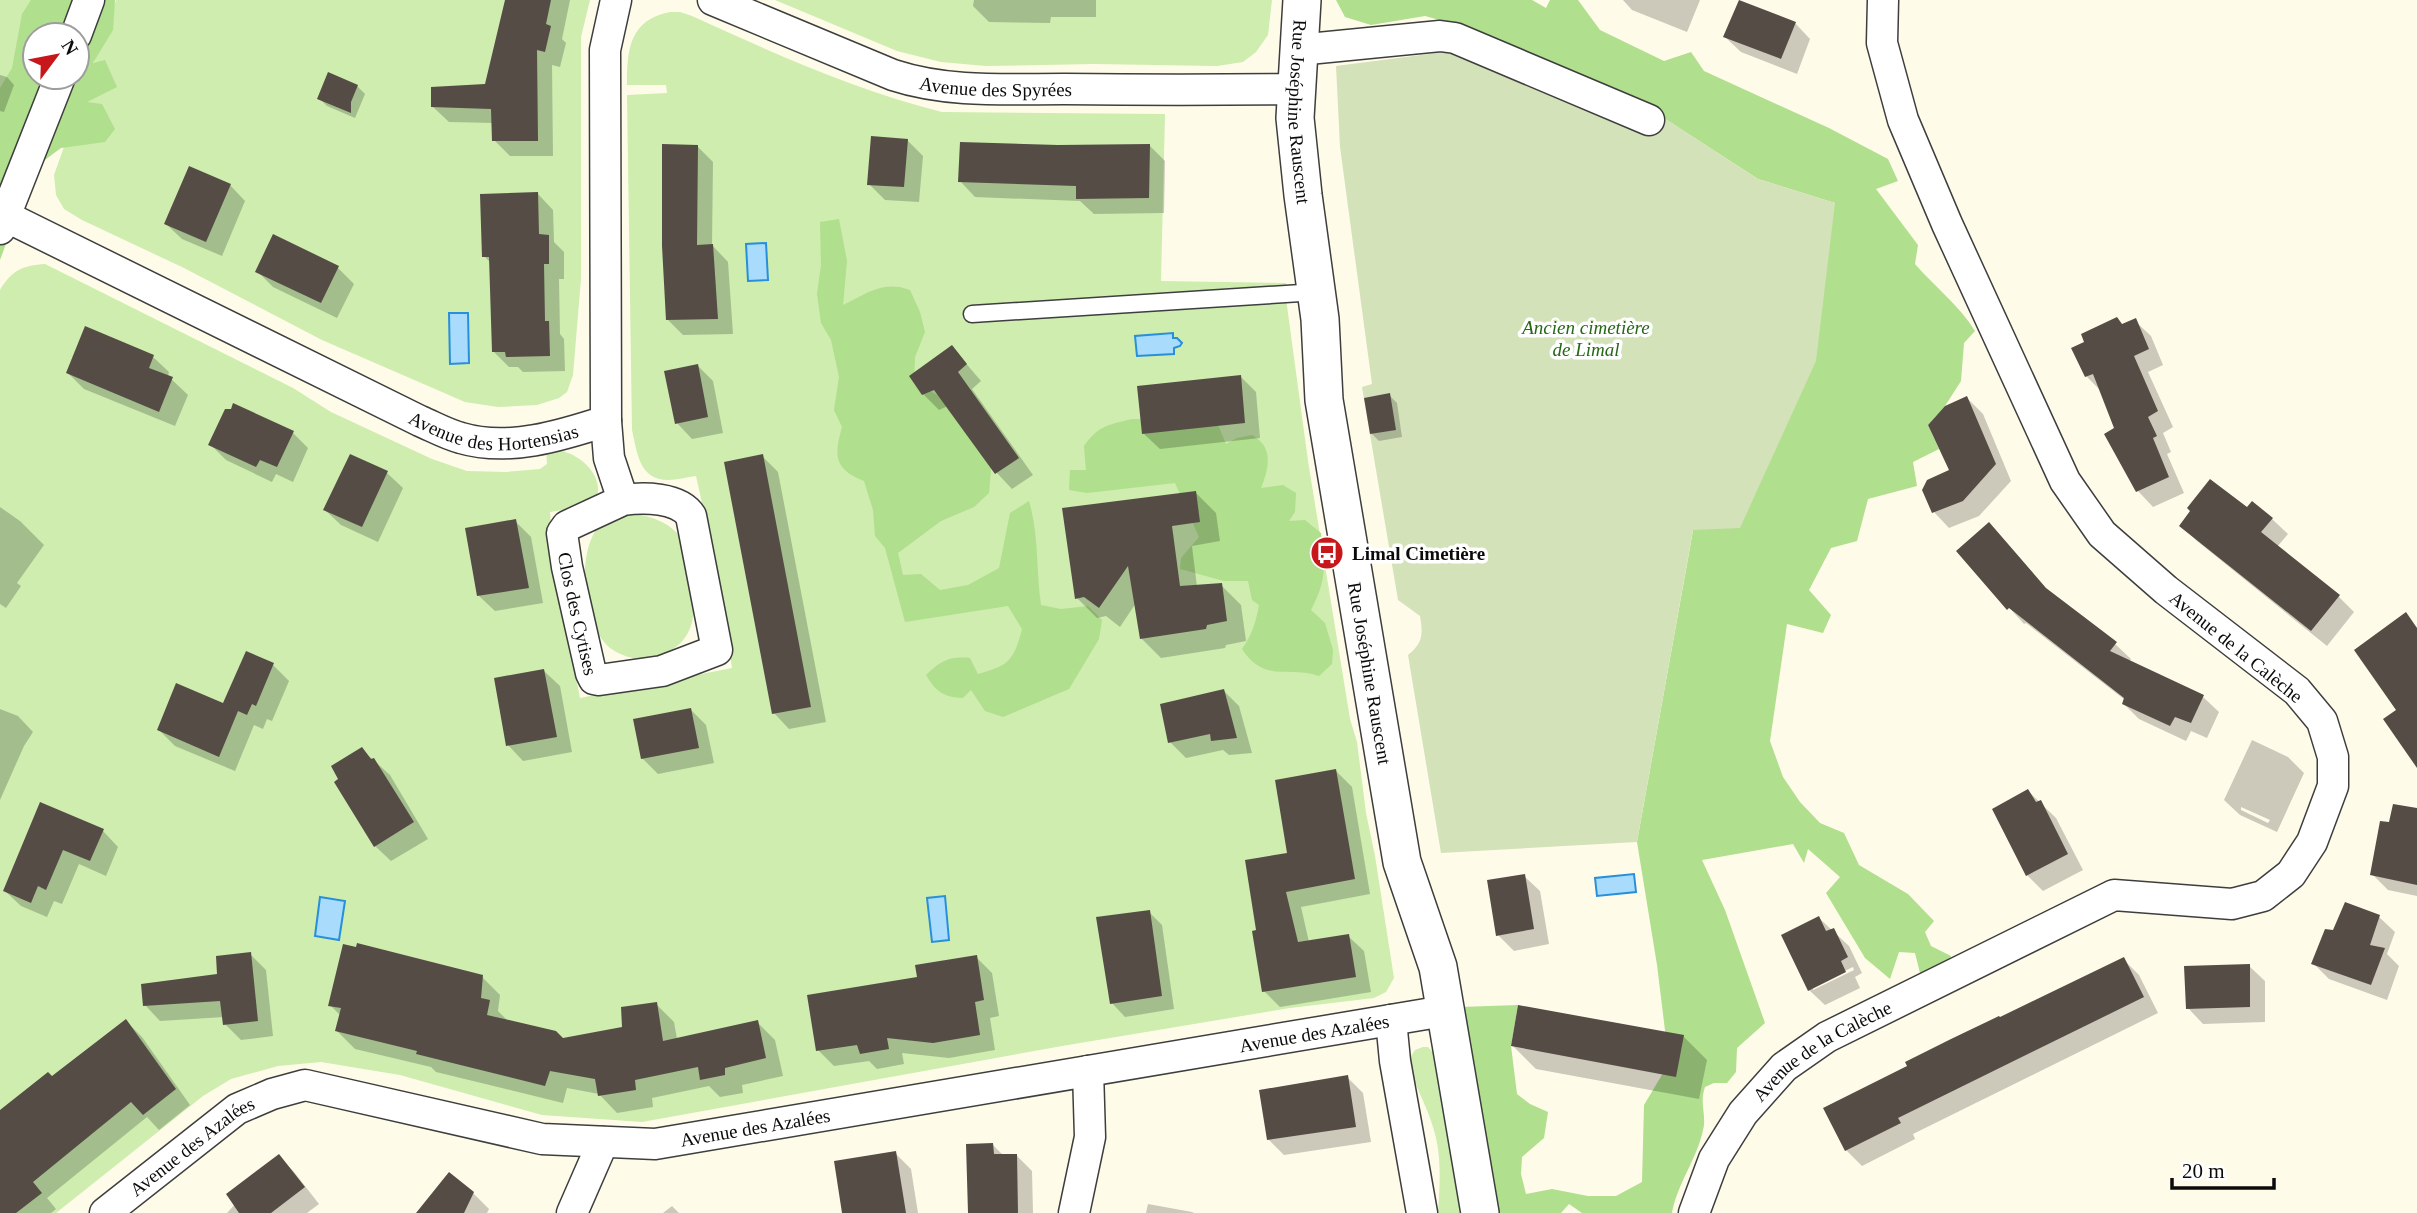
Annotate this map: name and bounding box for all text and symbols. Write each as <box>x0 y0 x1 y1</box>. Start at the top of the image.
street label: Rue Joséphine Rauscent <box>1284 19 1315 206</box>
north arrow <box>21 21 91 91</box>
text: N <box>57 36 83 59</box>
street label: Avenue des Spyrées <box>918 72 1072 100</box>
park label: Ancien cimetière de Limal <box>1520 317 1650 360</box>
street label: Avenue des Hortensias <box>406 407 581 454</box>
bus stop icon: Limal Cimetière <box>1308 534 1346 572</box>
place label: Limal Cimetière <box>1352 543 1485 564</box>
street label: Clos des Cytises <box>554 551 602 677</box>
street label: Rue Joséphine Rauscent <box>1344 580 1396 767</box>
street label: Avenue de la Calèche <box>2165 587 2307 707</box>
street label: Avenue de la Calèche <box>1748 996 1895 1105</box>
street label: Avenue des Azalées <box>1238 1010 1391 1056</box>
street label: Avenue des Azalées <box>125 1092 257 1200</box>
street label: Avenue des Azalées <box>679 1104 832 1150</box>
scale bar <box>2172 1146 2274 1190</box>
text: 20 m <box>2182 1159 2225 1183</box>

